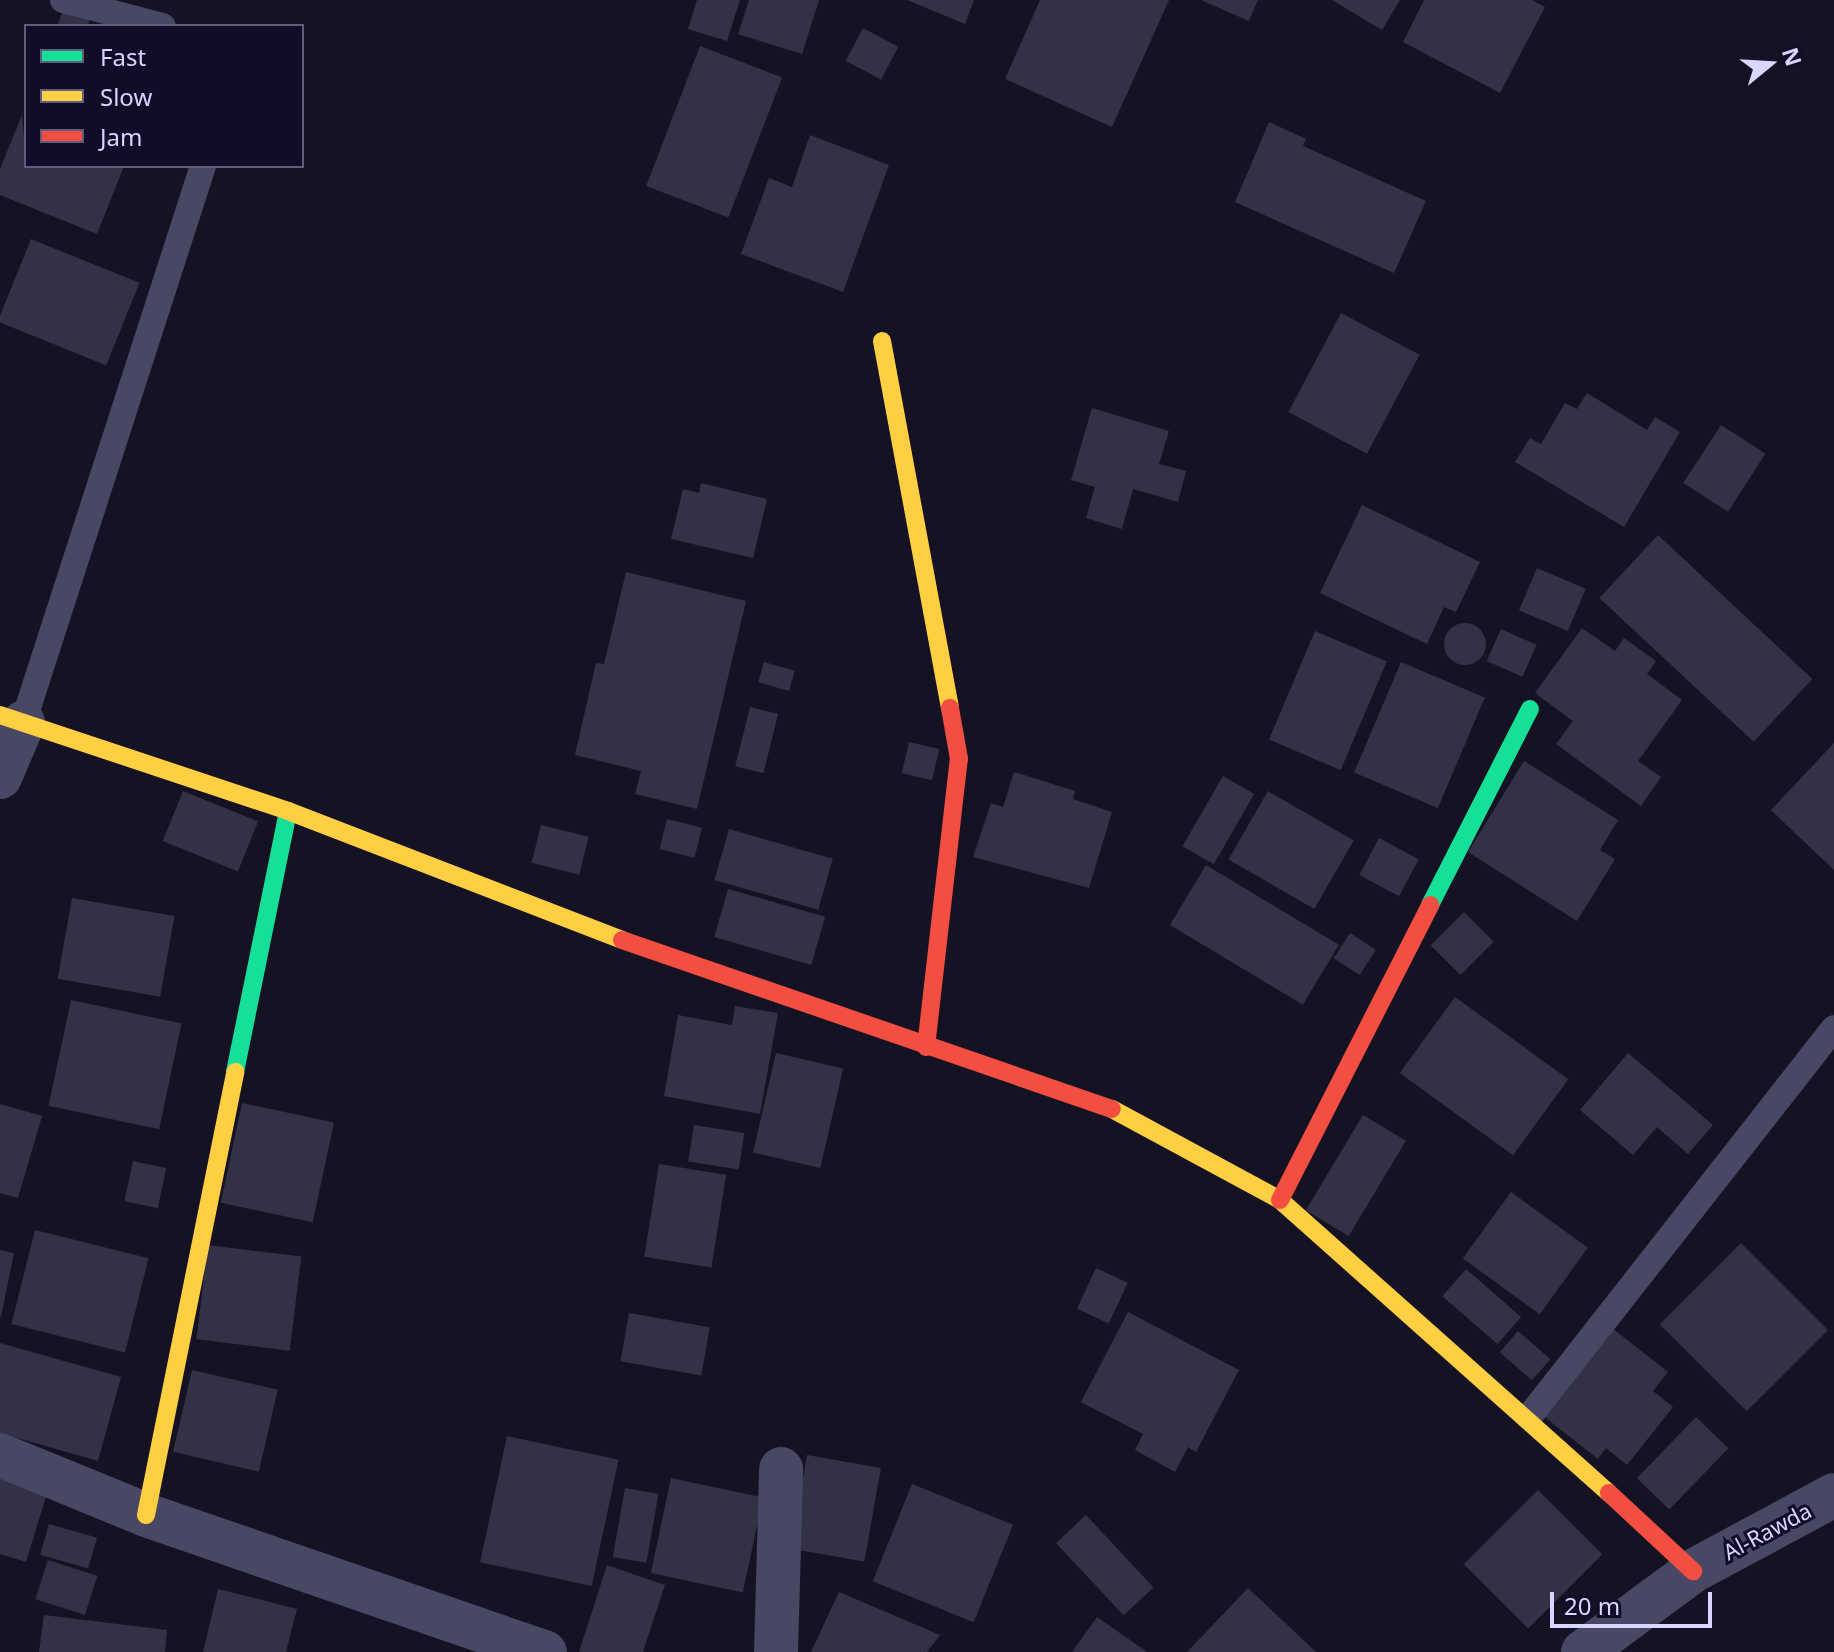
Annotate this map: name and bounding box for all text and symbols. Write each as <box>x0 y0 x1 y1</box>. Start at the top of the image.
legend <box>24 24 304 168</box>
north arrow <box>1730 24 1810 104</box>
text: Fast <box>100 40 146 73</box>
text: N <box>1776 43 1810 70</box>
text: Slow <box>100 80 152 113</box>
text: Jam <box>100 120 142 153</box>
street label: Al-Rawda <box>1718 1497 1816 1565</box>
scale bar <box>1554 1576 1716 1626</box>
text: 20 m <box>1564 1589 1620 1622</box>

